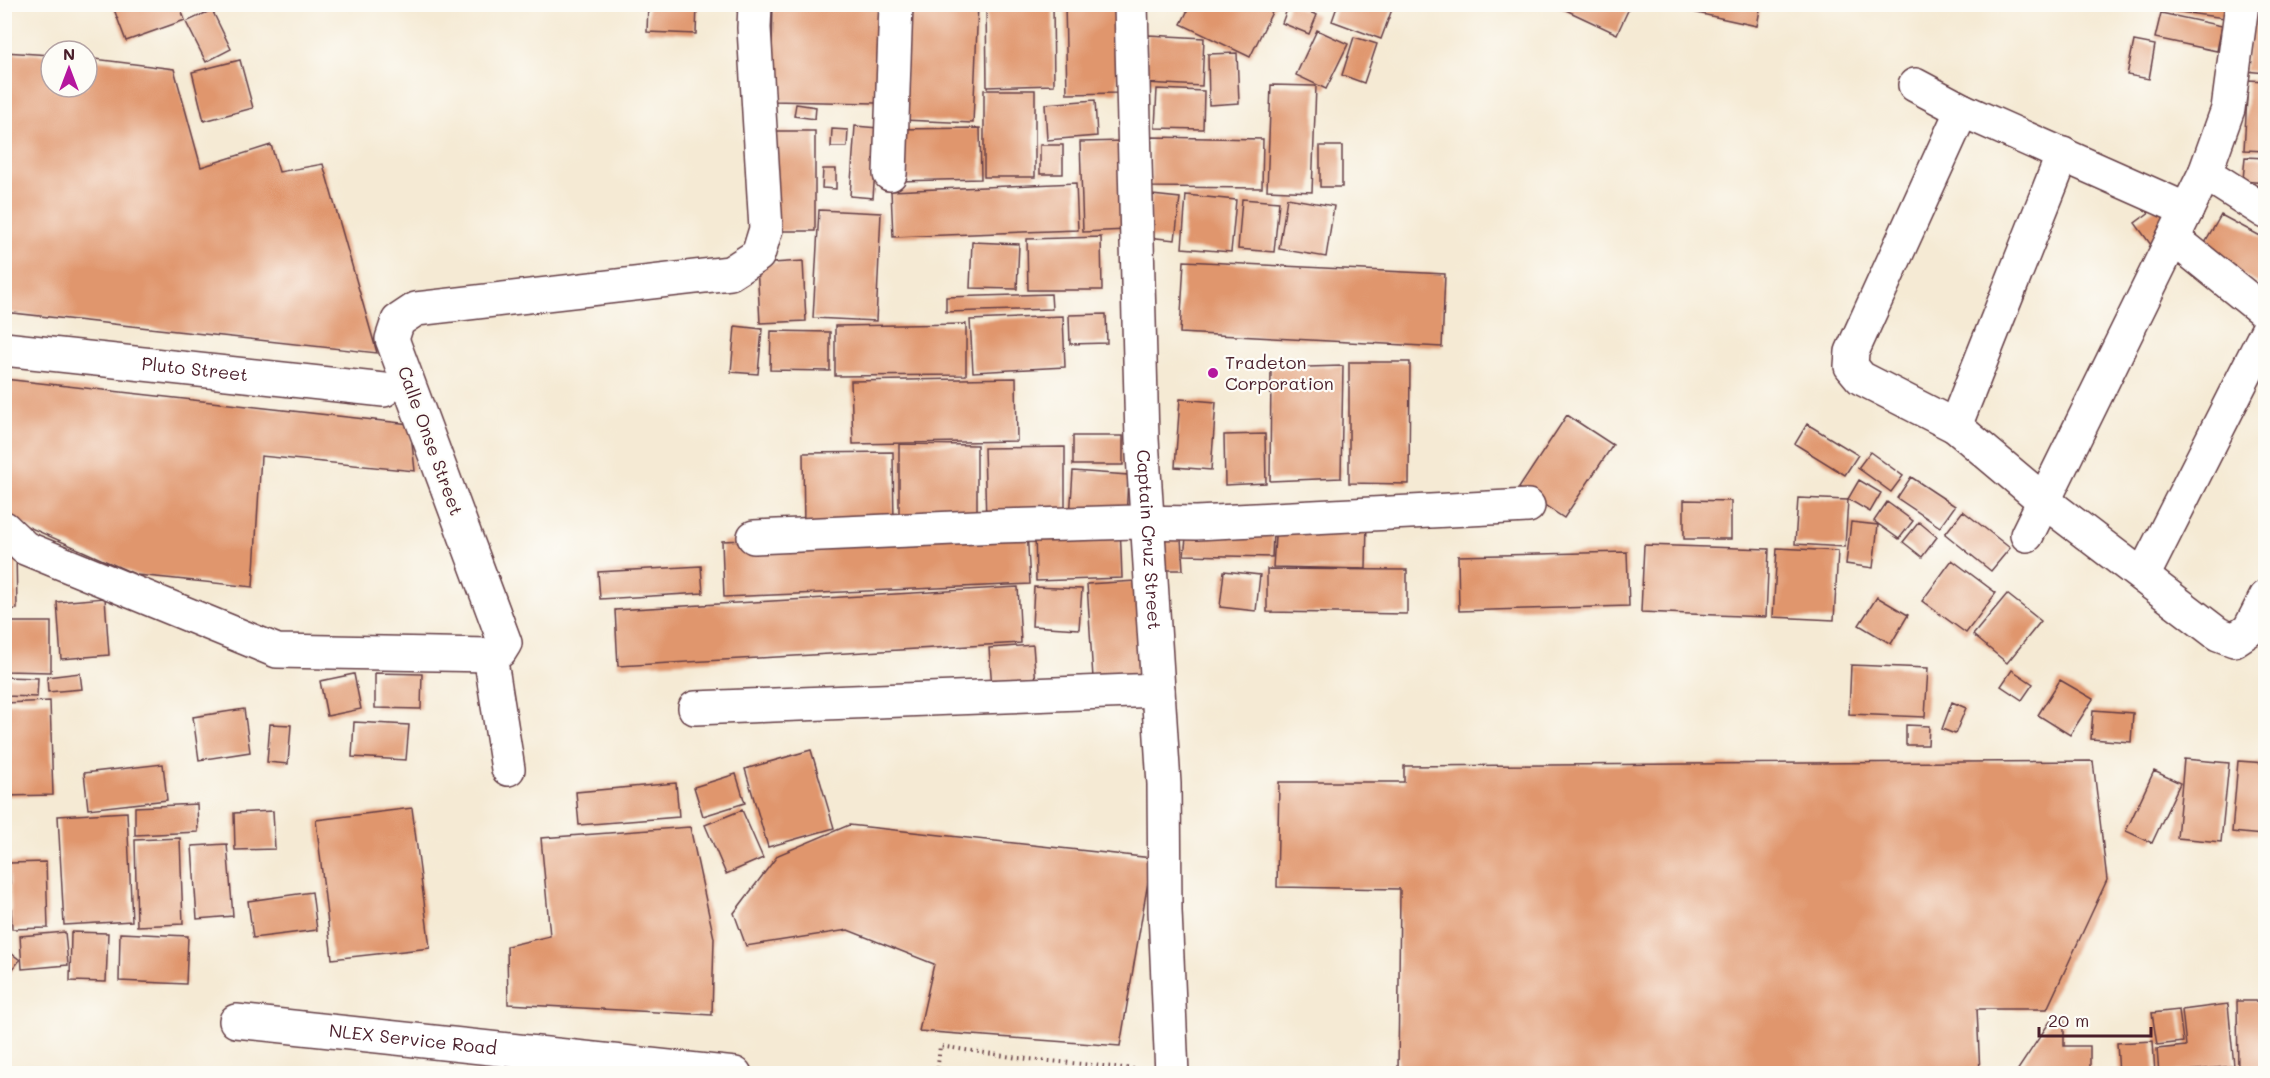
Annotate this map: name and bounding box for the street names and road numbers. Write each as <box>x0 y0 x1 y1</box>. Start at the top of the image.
street label: Pluto Street <box>140 351 250 386</box>
street label: Calle Onse Street <box>393 363 469 519</box>
street label: Captain Cruz Street <box>1132 449 1167 630</box>
street label: NLEX Service Road <box>328 1018 498 1060</box>

